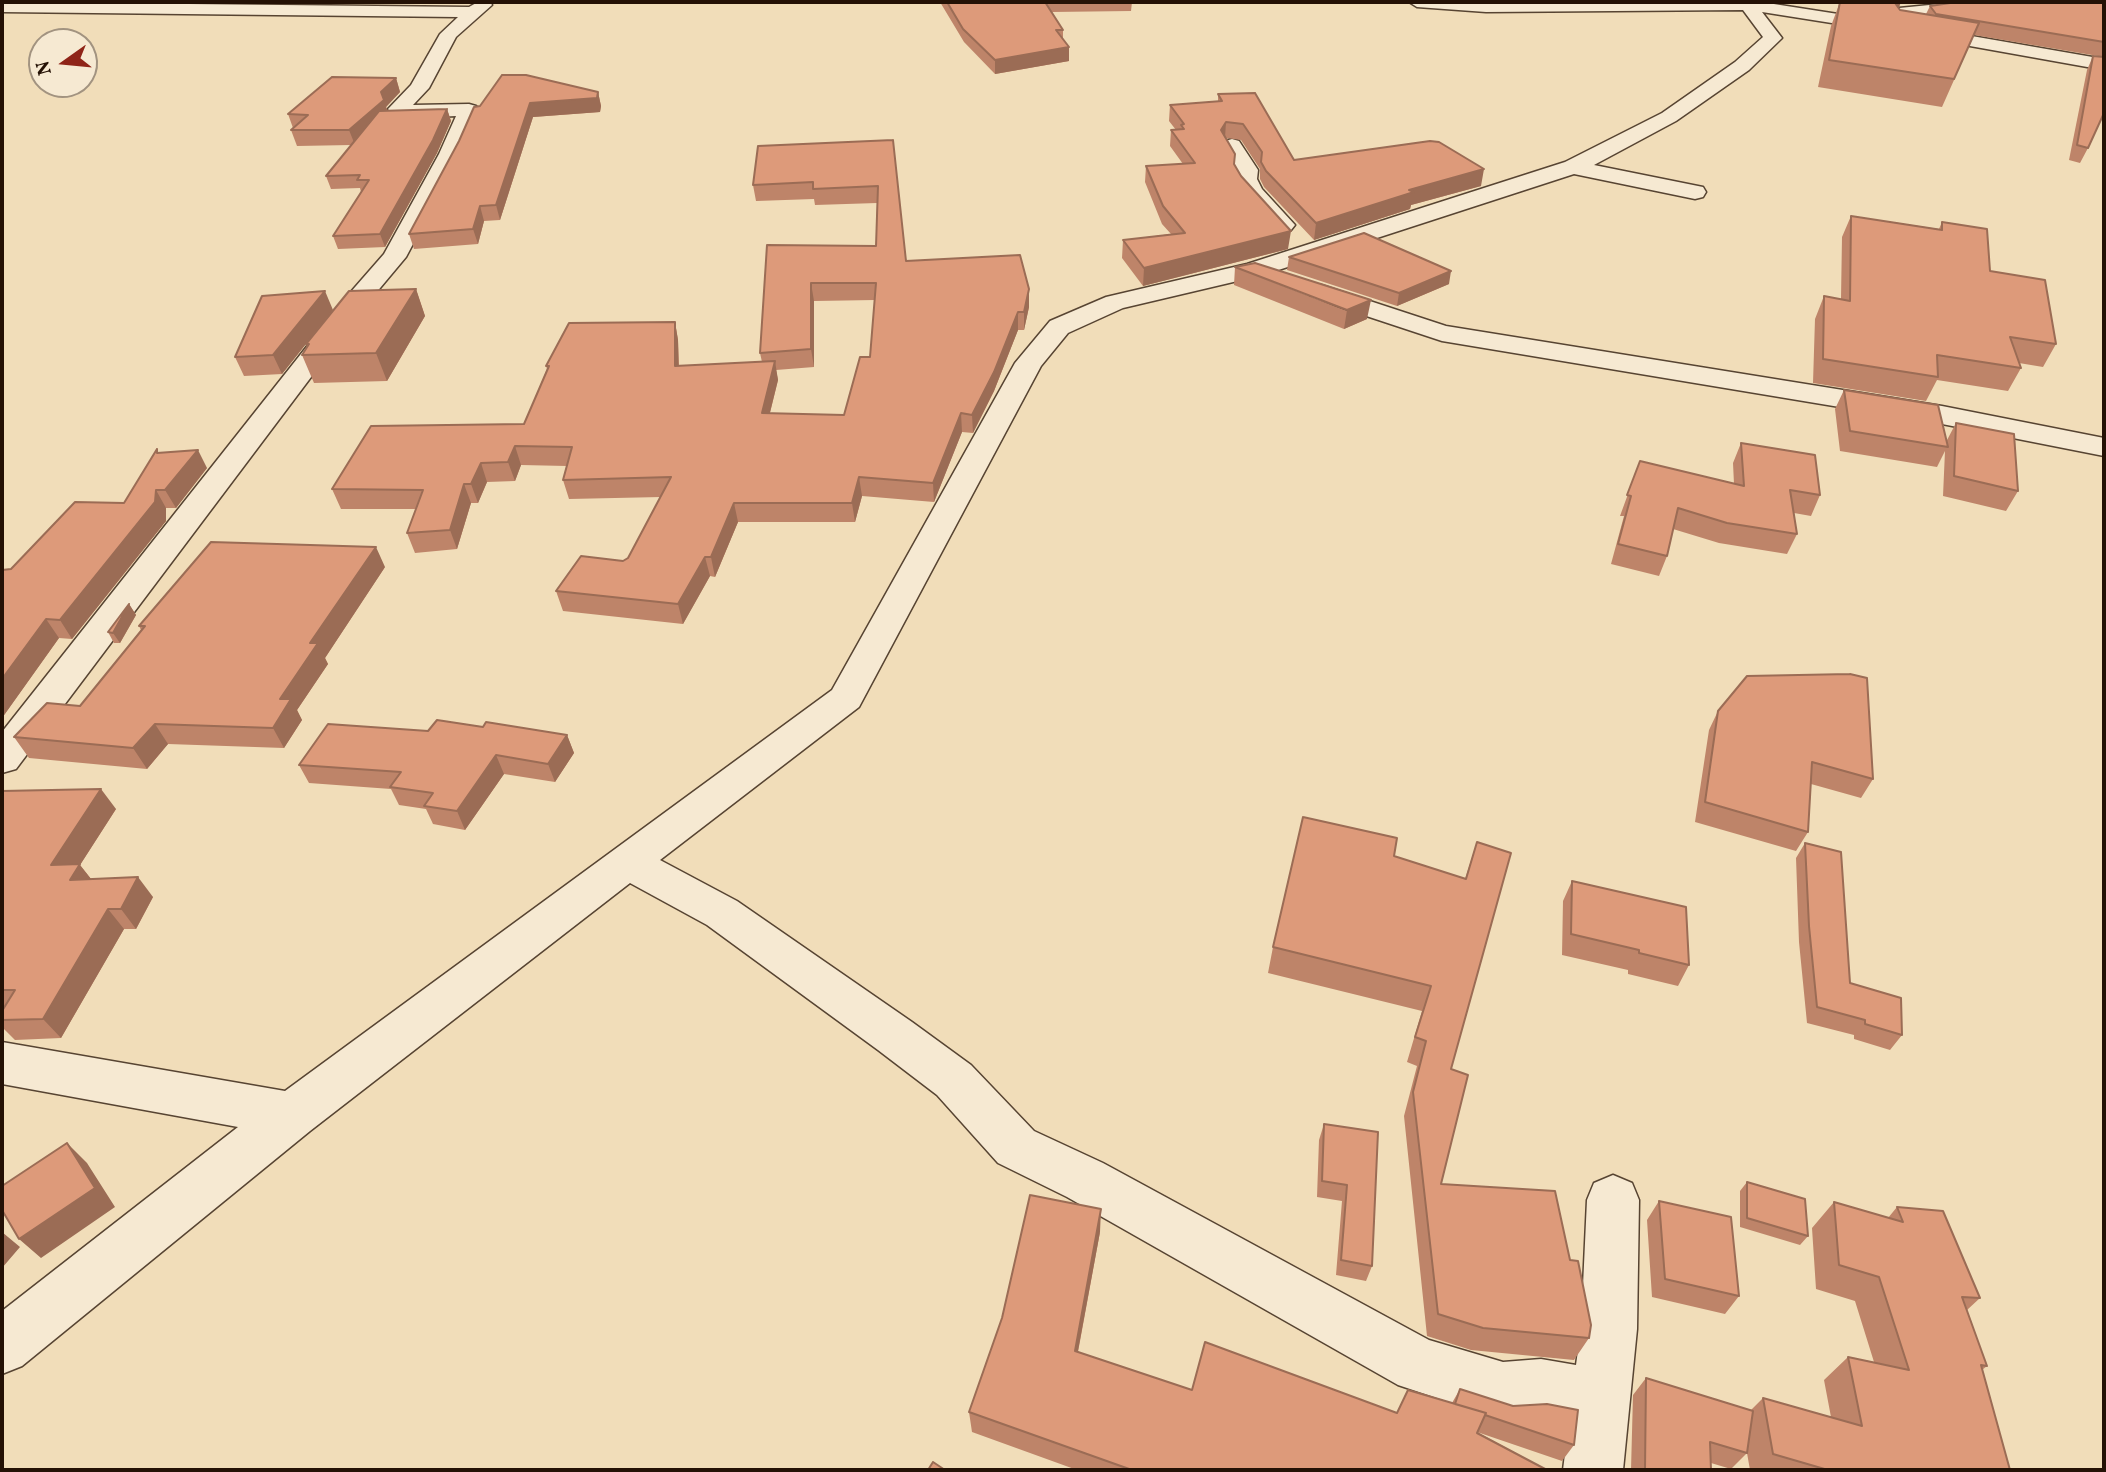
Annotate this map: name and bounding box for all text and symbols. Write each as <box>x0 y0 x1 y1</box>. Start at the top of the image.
north arrow <box>28 28 98 98</box>
text: N <box>30 58 59 78</box>

